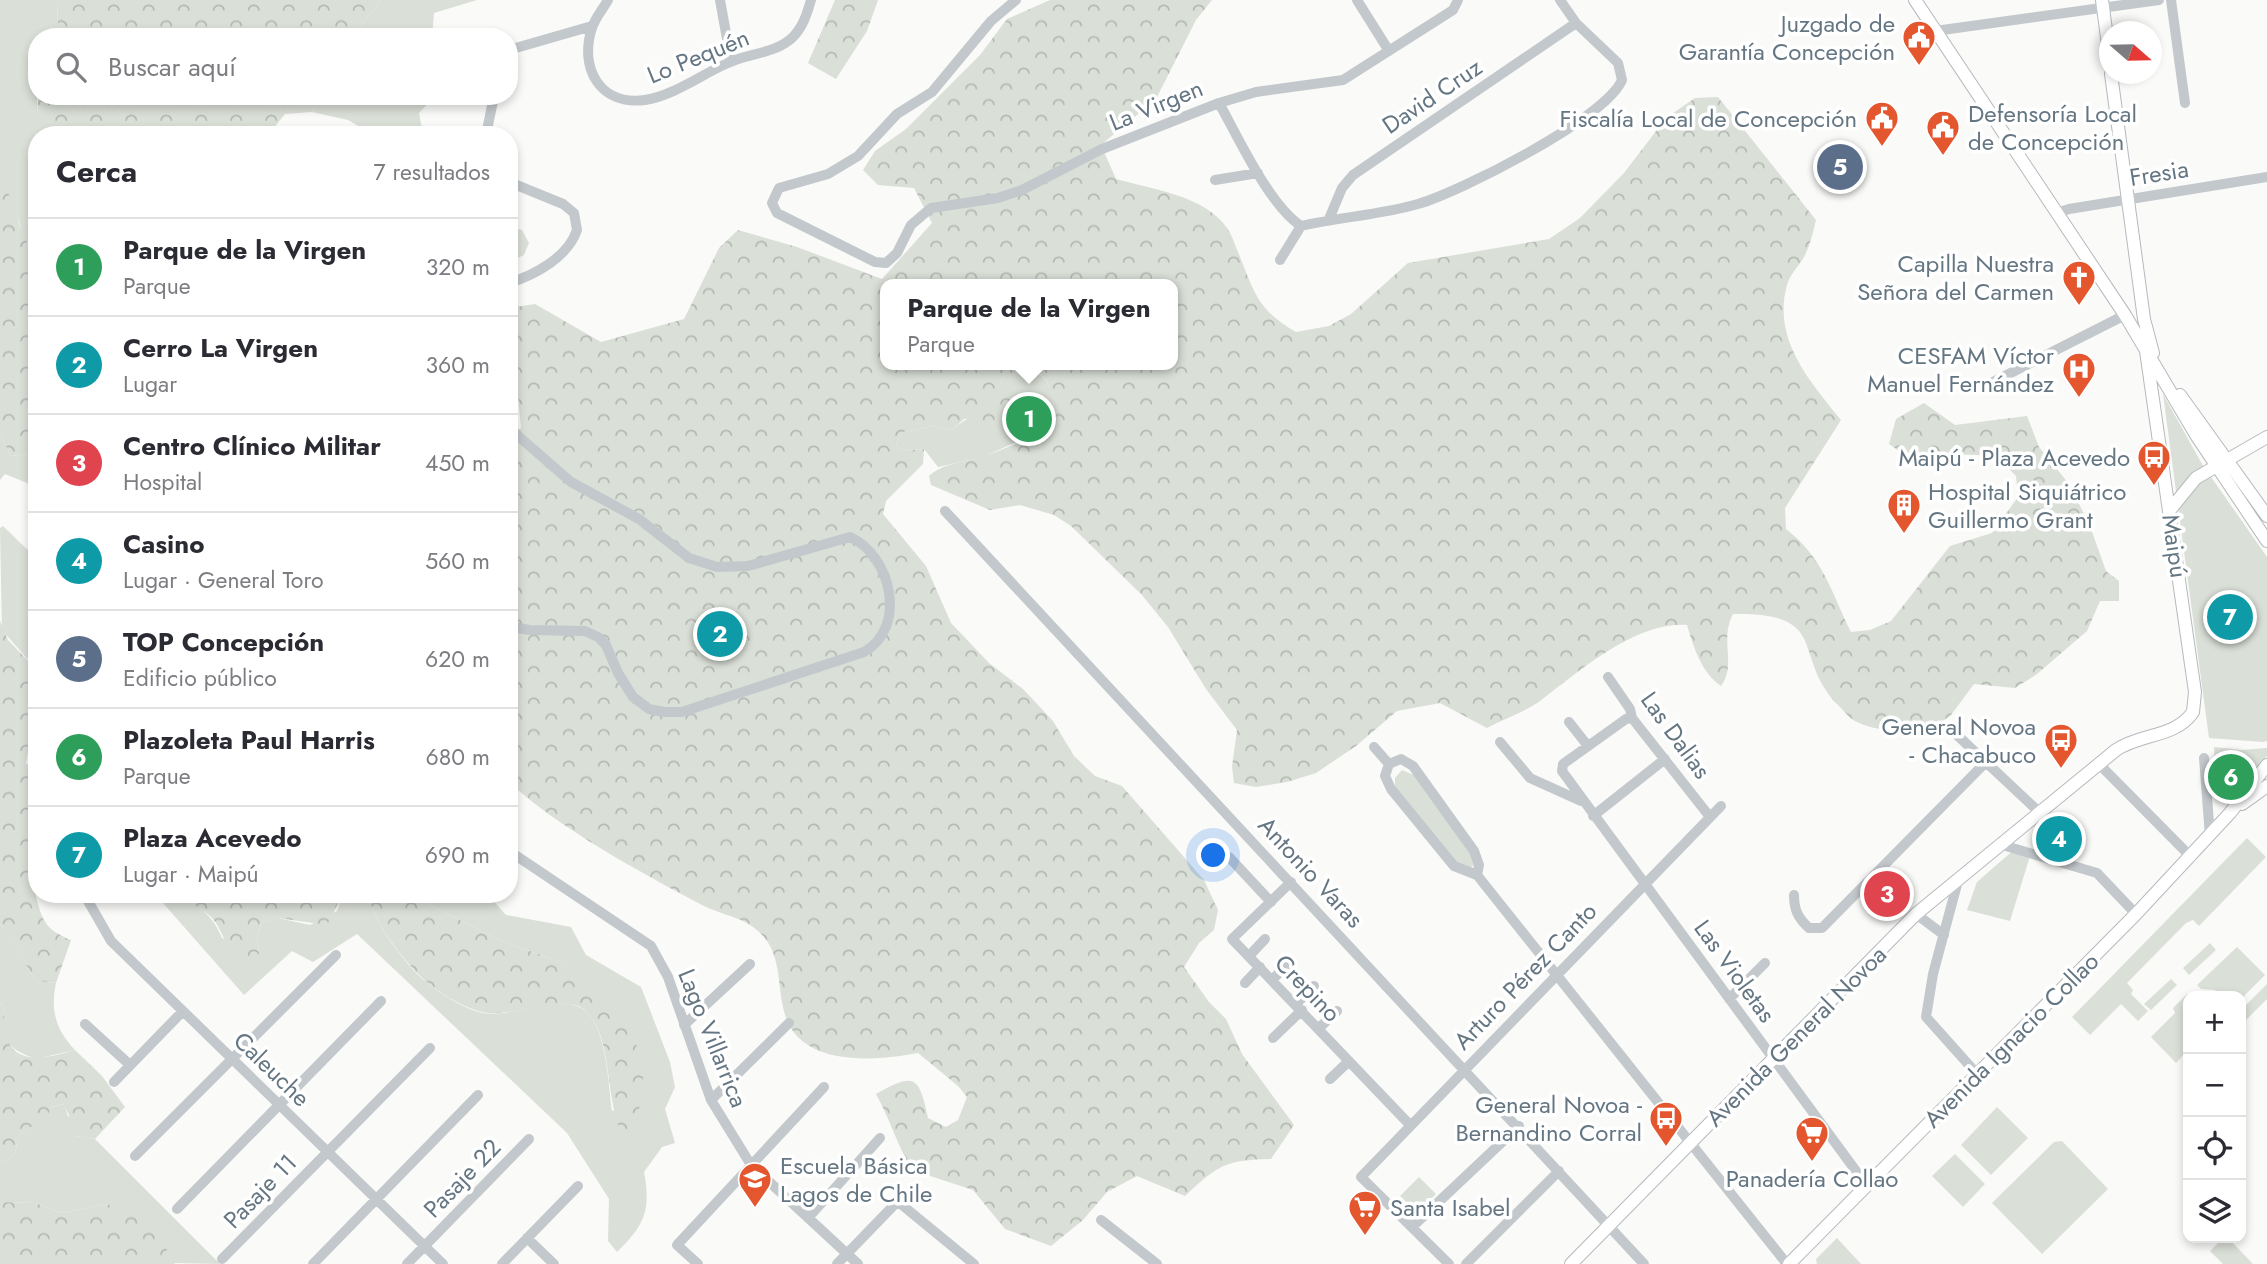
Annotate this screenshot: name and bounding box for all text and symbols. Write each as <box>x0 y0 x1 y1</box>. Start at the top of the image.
place label: Juzgado de Garantía Concepción <box>1679 6 1895 69</box>
public building icon: Juzgado de Garantía Concepción <box>1900 18 1938 67</box>
street label: Lo Pequén <box>642 20 754 92</box>
north arrow <box>2099 21 2162 84</box>
search box <box>28 28 518 105</box>
icon: search <box>52 48 90 86</box>
text: Buscar aquí <box>108 48 236 86</box>
street label: David Cruz <box>1375 50 1489 142</box>
street label: La Virgen <box>1104 70 1208 140</box>
place label: Defensoría Local de Concepción <box>1968 96 2137 159</box>
public building icon: Fiscalía Local de Concepción <box>1863 99 1901 148</box>
place label: Fiscalía Local de Concepción <box>1560 101 1857 136</box>
public building icon: Defensoría Local de Concepción <box>1924 108 1962 157</box>
pin: 5 <box>1817 141 1863 193</box>
text: Cerca <box>56 150 137 193</box>
street label: Fresia <box>2127 151 2191 195</box>
text: 7 resultados <box>373 155 490 189</box>
text: Parque de la Virgen <box>123 231 366 269</box>
place label: Capilla Nuestra Señora del Carmen <box>1857 246 2054 309</box>
text: 1 <box>73 250 85 284</box>
text: 320 m <box>426 250 490 284</box>
church icon: Capilla Nuestra Señora del Carmen <box>2060 258 2098 307</box>
text: Parque <box>123 269 191 303</box>
popup <box>880 279 1178 370</box>
text: Parque de la Virgen <box>907 289 1151 327</box>
text: Parque <box>907 327 975 361</box>
text: Cerro La Virgen <box>123 329 318 367</box>
place label: CESFAM Víctor Manuel Fernández <box>1867 338 2055 401</box>
text: 2 <box>71 348 87 382</box>
text: 360 m <box>426 348 490 382</box>
hospital icon: CESFAM Víctor Manuel Fernández <box>2060 350 2098 399</box>
text: Lugar <box>123 367 177 401</box>
pin: 1 <box>1006 393 1052 445</box>
text: Centro Clínico Militar <box>123 427 381 465</box>
bus stop icon: Maipú - Plaza Acevedo <box>2135 438 2173 487</box>
place label: Maipú - Plaza Acevedo <box>1898 440 2130 475</box>
text: 3 <box>72 446 86 480</box>
text: 450 m <box>425 446 490 480</box>
text: Hospital <box>123 465 202 499</box>
place label: Hospital Siquiátrico Guillermo Grant <box>1928 474 2126 537</box>
building icon: Hospital Siquiátrico Guillermo Grant <box>1885 486 1923 535</box>
street label: Maipú <box>2153 512 2197 580</box>
text: Casino <box>123 525 205 563</box>
text: 4 <box>71 544 87 578</box>
text: 560 m <box>425 544 490 578</box>
text: Lugar · General Toro <box>123 563 324 597</box>
pin: 7 <box>2207 591 2253 643</box>
pin: 2 <box>697 608 743 660</box>
text: TOP Concepción <box>123 623 324 661</box>
text: 5 <box>72 642 86 676</box>
text: 620 m <box>425 642 490 676</box>
text: Edificio público <box>123 661 277 695</box>
street label: Las Dalias <box>1632 684 1720 786</box>
place label: General Novoa - Chacabuco <box>1881 709 2036 772</box>
text: Plazoleta Paul Harris <box>123 721 375 759</box>
bus stop icon: General Novoa - Chacabuco <box>2042 721 2080 770</box>
text: 6 <box>71 740 87 774</box>
text: 680 m <box>426 740 490 774</box>
pin: 6 <box>2208 751 2254 803</box>
text: Parque <box>123 759 191 793</box>
street label: Antonio Varas <box>1250 809 1372 935</box>
pin: 4 <box>2036 813 2082 865</box>
text: Plaza Acevedo <box>123 819 302 857</box>
text: 7 <box>72 838 86 872</box>
text: 690 m <box>425 838 490 872</box>
your location <box>1196 838 1230 872</box>
text: Lugar · Maipú <box>123 857 259 891</box>
pin: 3 <box>1864 868 1910 920</box>
street label: Arturo Pérez Canto <box>1445 894 1605 1058</box>
street label: Las Violetas <box>1686 912 1784 1030</box>
street label: Avenida General Novoa <box>1698 938 1894 1134</box>
street label: Avenida Ignacio Collao <box>1915 944 2107 1136</box>
street label: Crepino <box>1267 946 1349 1030</box>
street label: Lago Villarrica <box>669 963 757 1113</box>
map controls <box>2183 991 2246 1243</box>
button: + <box>2183 991 2246 1054</box>
street label: Caleuche <box>226 1023 318 1115</box>
button: − <box>2183 1054 2246 1117</box>
place label: General Novoa - Bernandino Corral <box>1455 1087 1642 1150</box>
bus stop icon: General Novoa - Bernandino Corral <box>1647 1099 1685 1148</box>
supermarket icon: Panadería Collao <box>1793 1114 1831 1163</box>
button: locate <box>2183 1117 2246 1180</box>
street label: Pasaje 22 <box>415 1131 509 1225</box>
street label: Pasaje 11 <box>215 1146 305 1236</box>
place label: Escuela Básica Lagos de Chile <box>780 1148 932 1211</box>
school or university icon: Escuela Básica Lagos de Chile <box>736 1160 774 1209</box>
place label: Panadería Collao <box>1726 1161 1898 1196</box>
button: layers <box>2183 1180 2246 1243</box>
supermarket icon: Santa Isabel <box>1346 1188 1384 1237</box>
place label: Santa Isabel <box>1390 1190 1510 1225</box>

